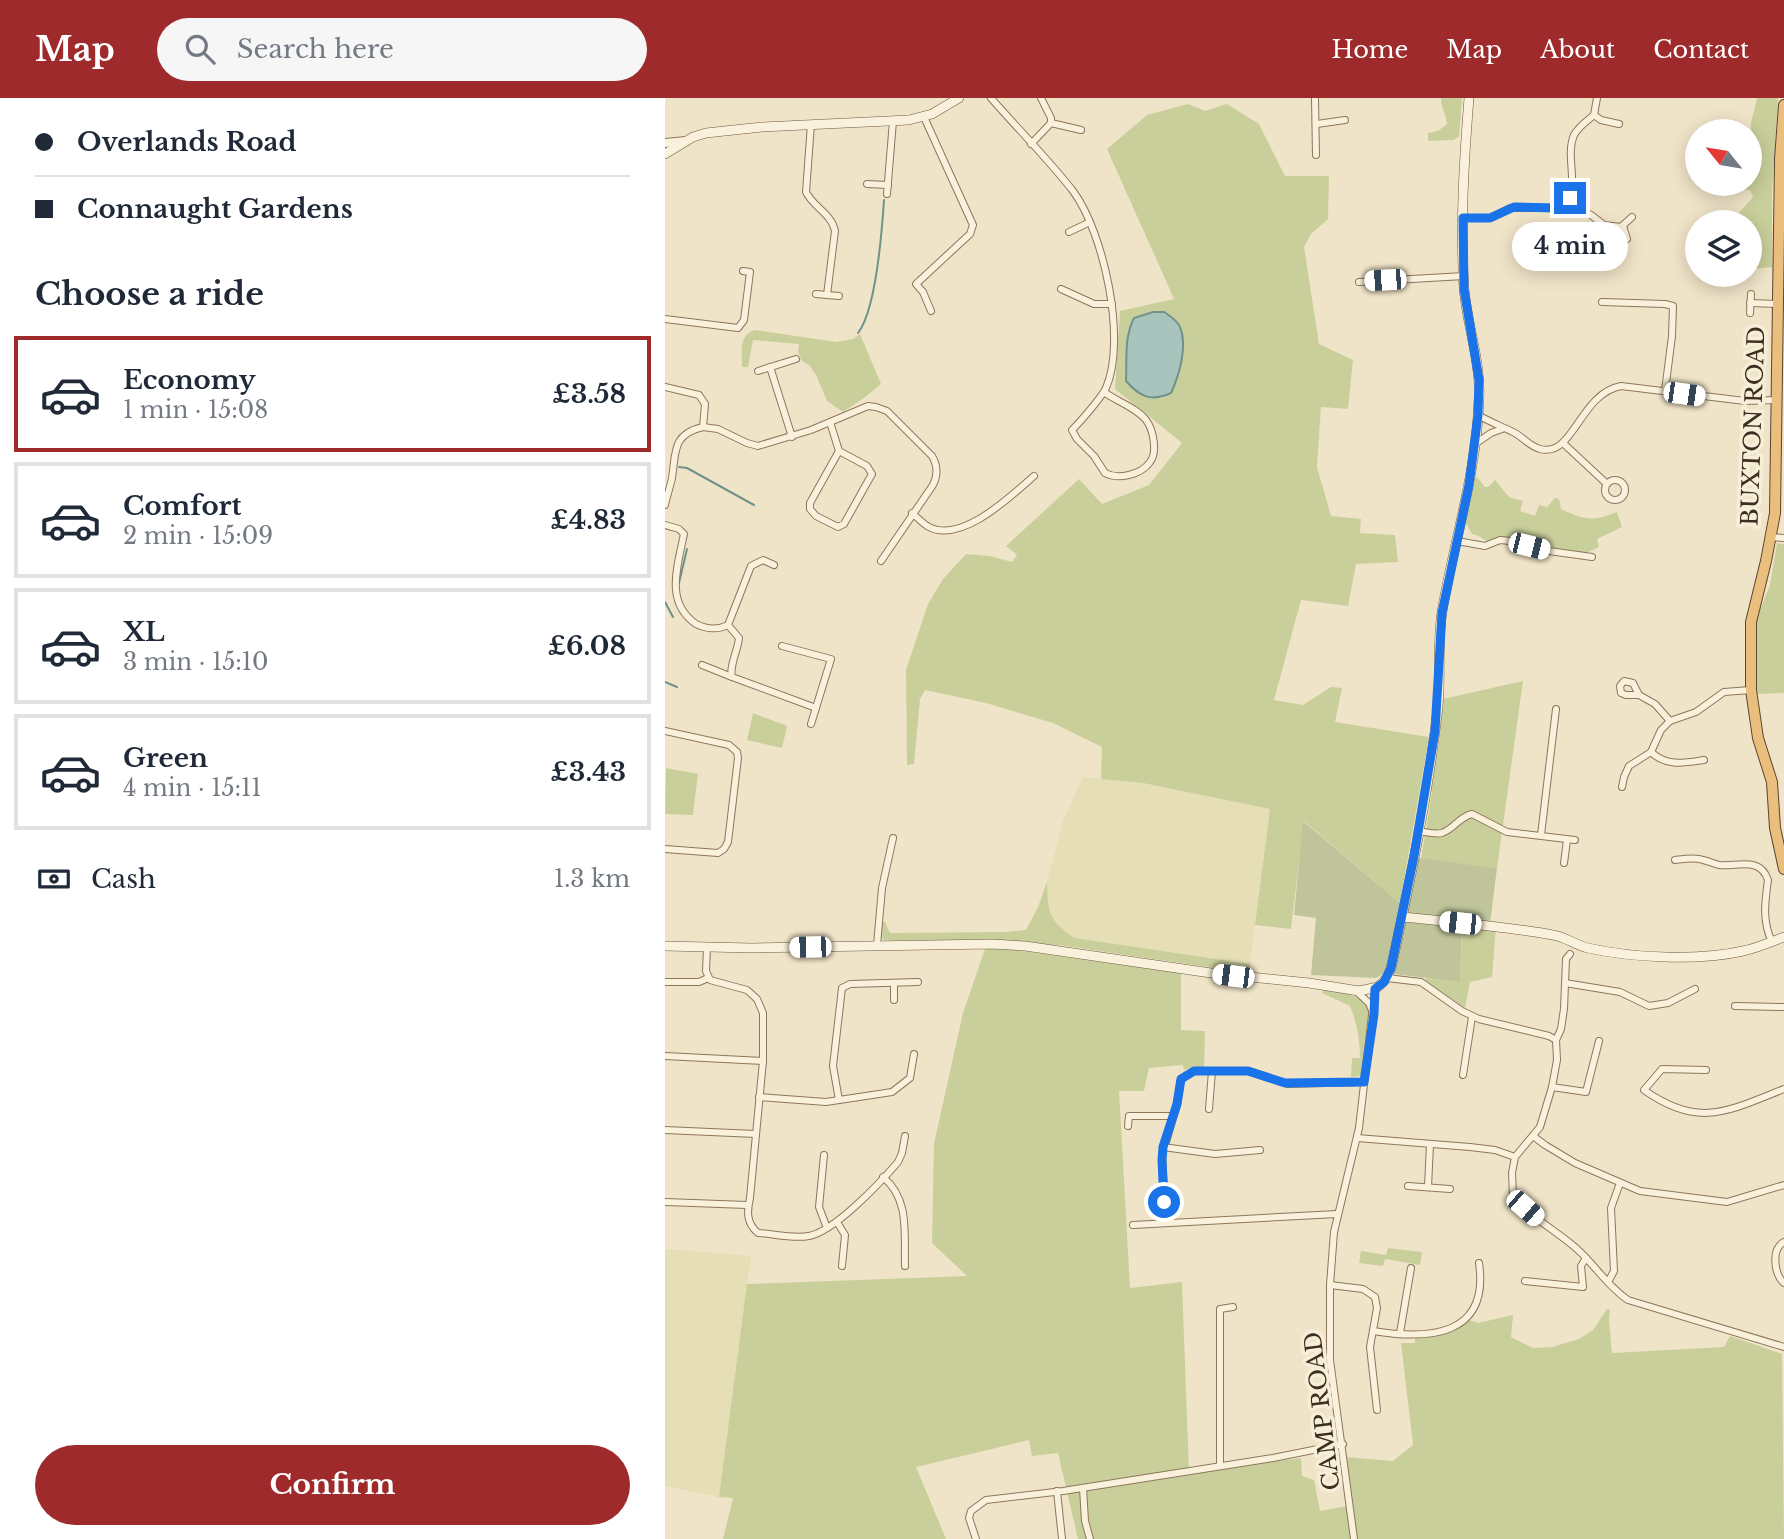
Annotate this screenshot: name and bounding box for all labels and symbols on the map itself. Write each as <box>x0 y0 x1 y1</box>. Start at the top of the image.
north arrow <box>1685 119 1762 196</box>
route end <box>1554 182 1586 214</box>
callout: 4 min <box>1512 222 1628 272</box>
car <box>1364 268 1407 292</box>
street label: BUXTON ROAD <box>1736 326 1770 526</box>
car <box>1662 381 1707 407</box>
car <box>1507 531 1552 561</box>
car <box>1439 910 1482 936</box>
car <box>789 936 832 958</box>
car <box>1211 963 1256 989</box>
route start <box>1148 1186 1180 1218</box>
car <box>1503 1186 1548 1230</box>
street label: CAMP ROAD <box>1298 1330 1346 1492</box>

